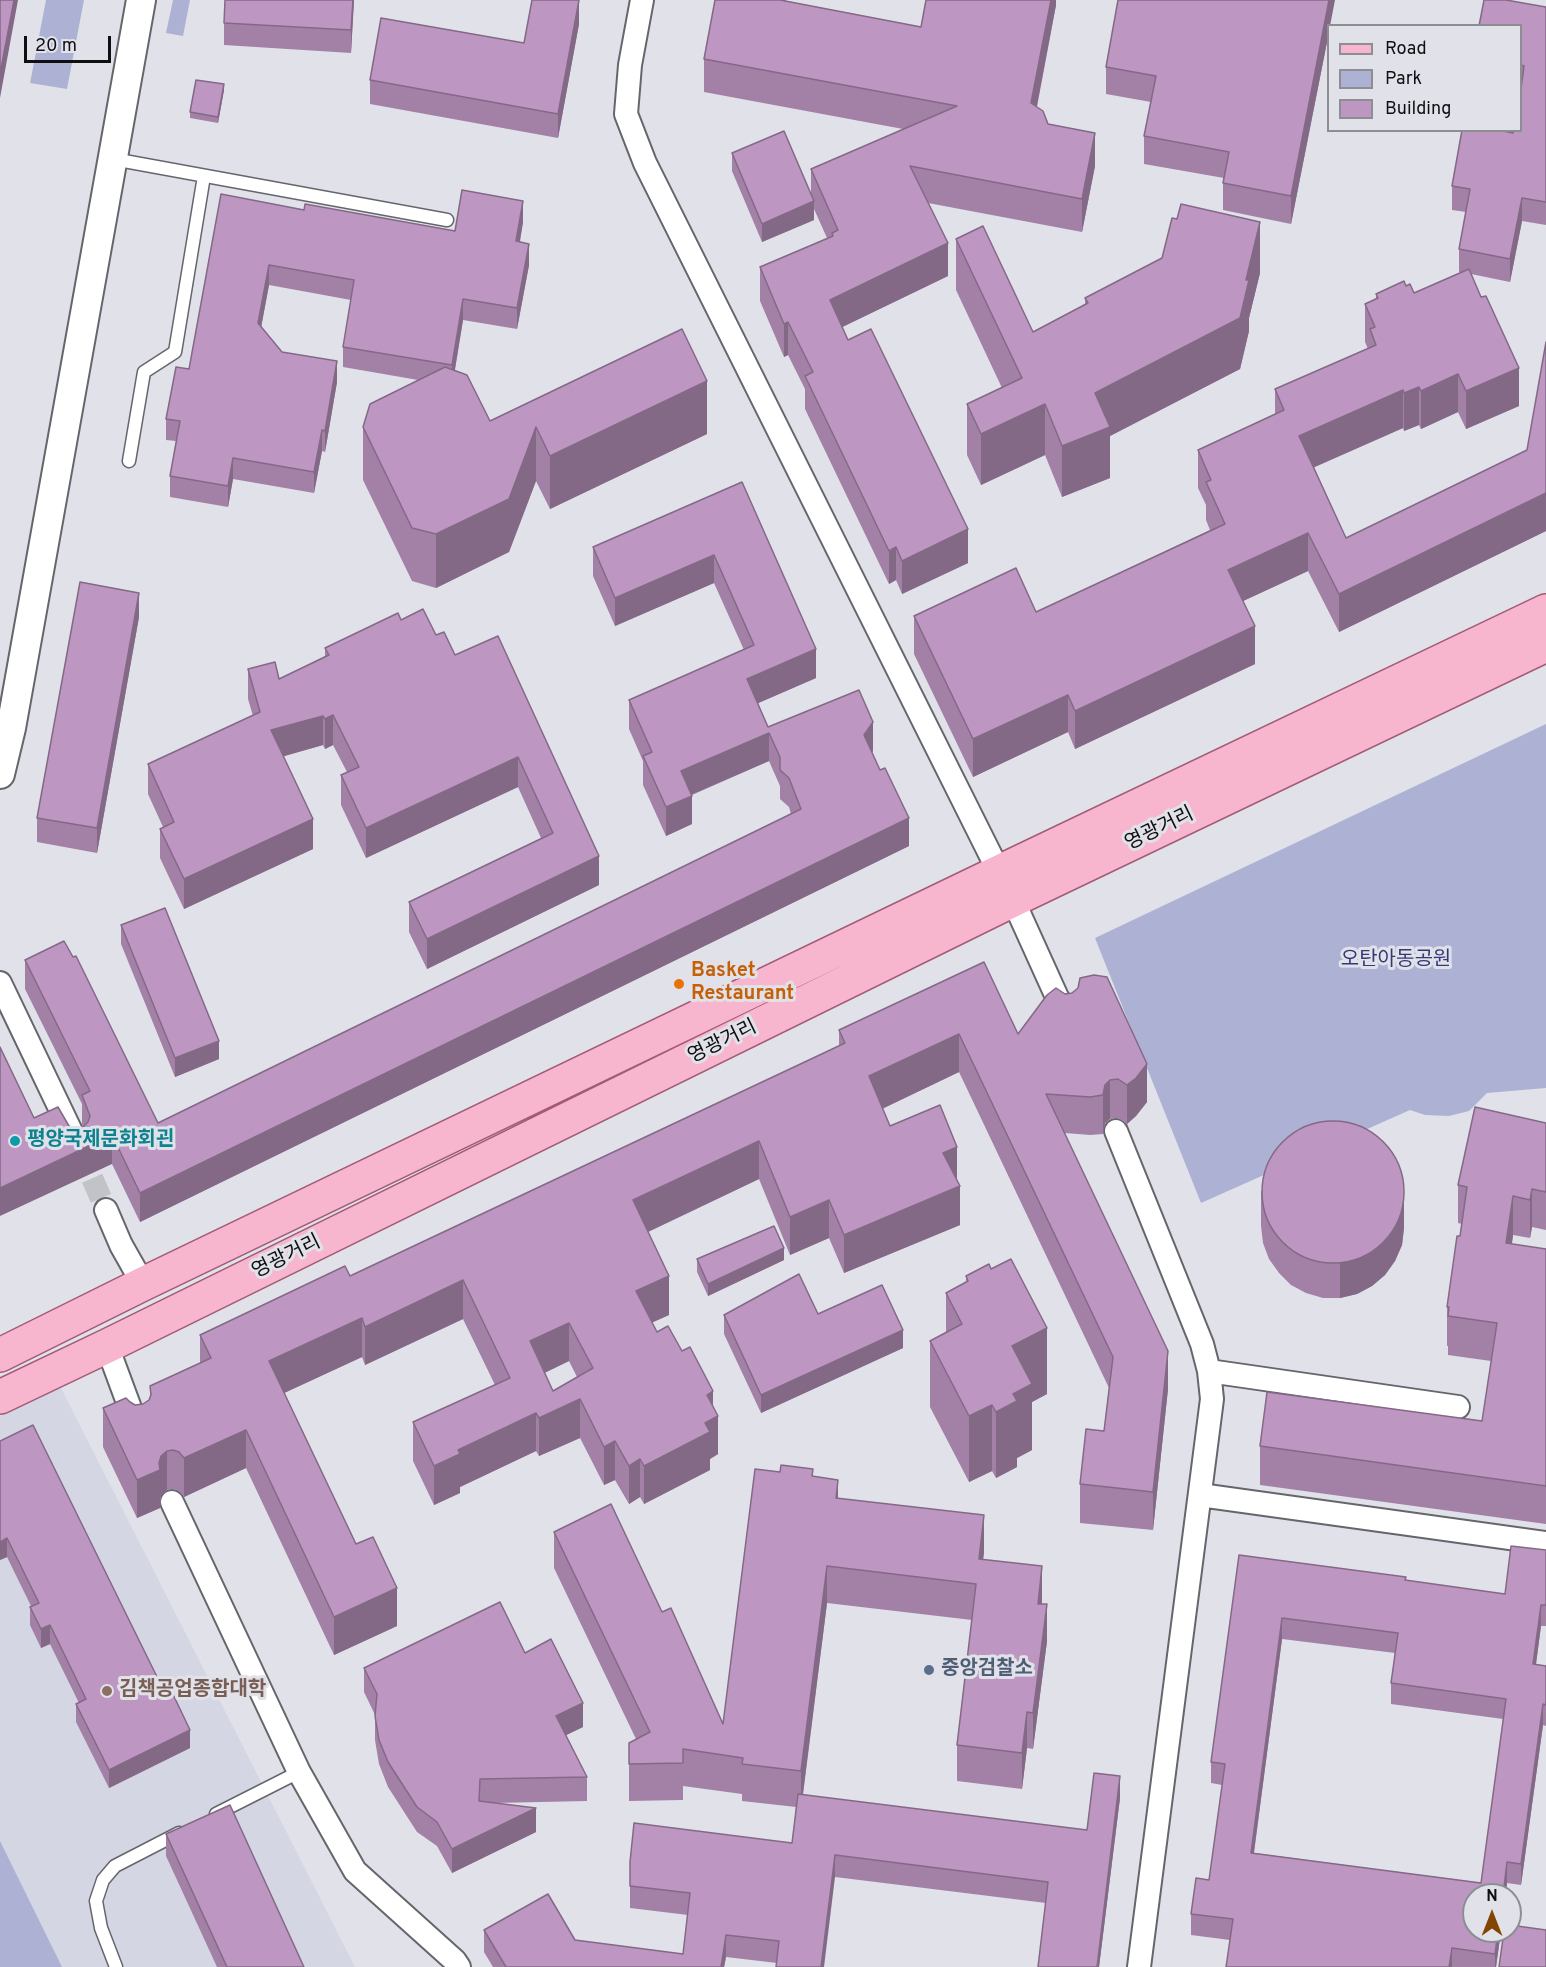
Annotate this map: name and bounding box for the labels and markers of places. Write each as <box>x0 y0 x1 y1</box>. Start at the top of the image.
place label: Basket Restaurant <box>691 960 794 1007</box>
marker: Basket Restaurant <box>672 977 686 991</box>
place label: 평양국제문화회괸 <box>27 1129 174 1153</box>
marker: 평양국제문화회괸 <box>8 1134 22 1148</box>
place label: 중앙검찰소 <box>941 1658 1033 1682</box>
marker: 중앙검찰소 <box>922 1663 936 1677</box>
place label: 김책공업종합대학 <box>119 1679 266 1703</box>
marker: 김책공업종합대학 <box>100 1684 114 1698</box>

